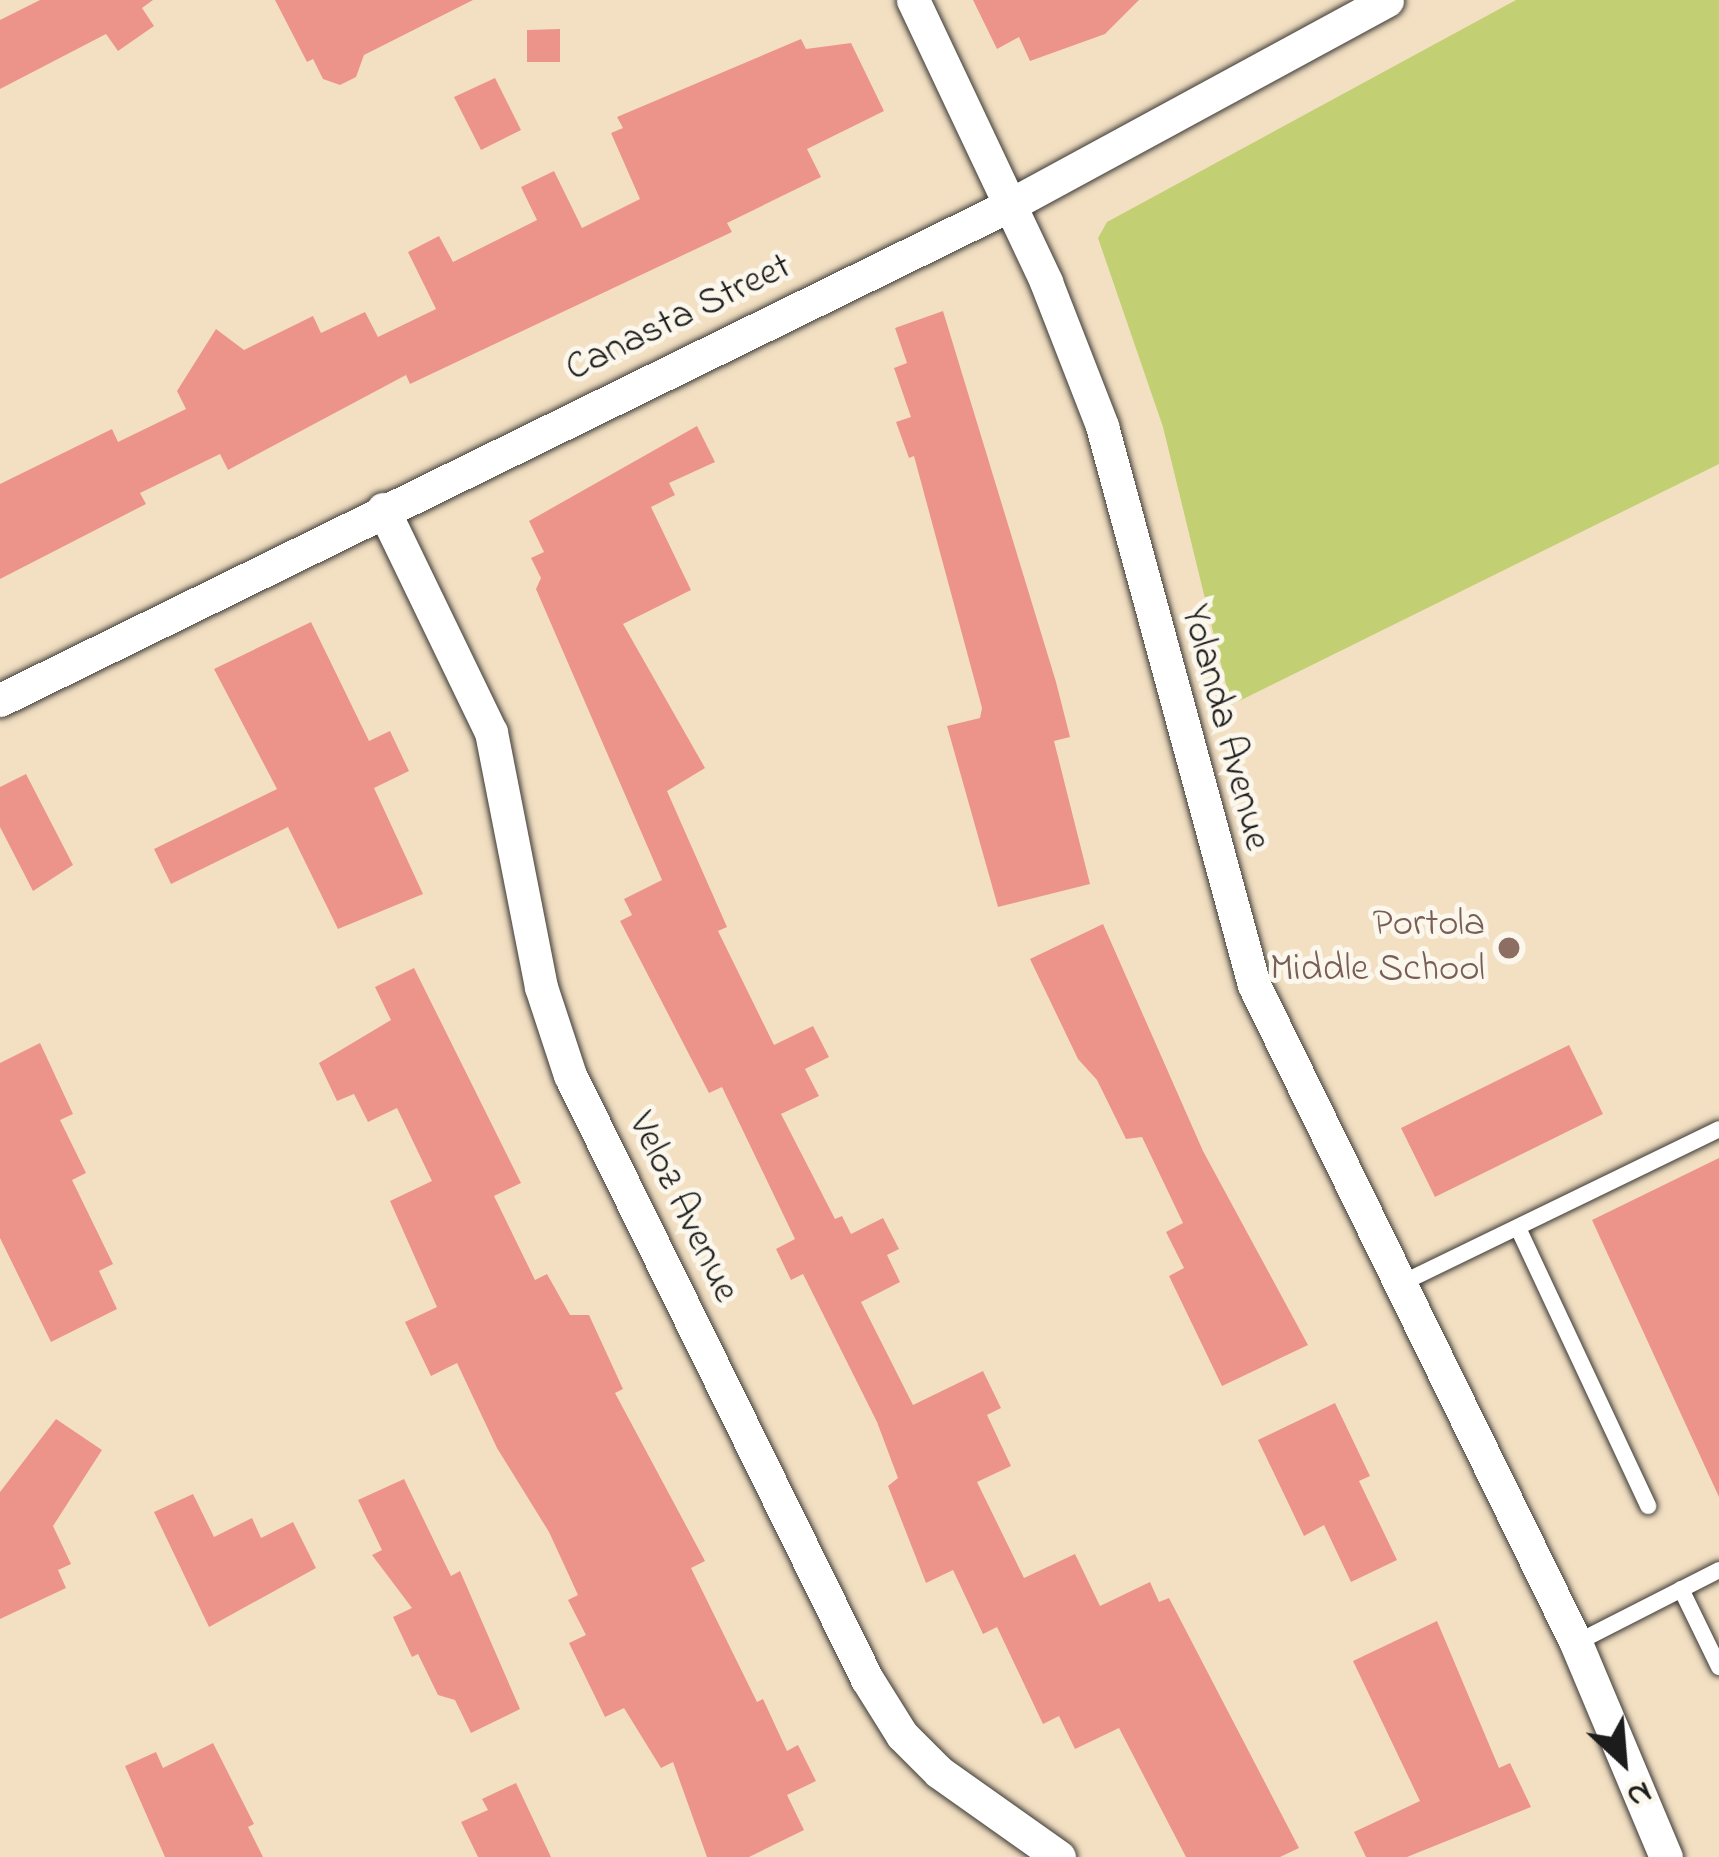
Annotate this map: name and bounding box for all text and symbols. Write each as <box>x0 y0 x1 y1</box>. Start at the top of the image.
street label: Canasta Street <box>559 244 799 394</box>
street label: Yolanda Avenue <box>1169 600 1279 856</box>
place label: Portola Middle School <box>1270 903 1485 994</box>
marker: Portola Middle School <box>1496 935 1522 961</box>
street label: Veloz Avenue <box>616 1105 748 1311</box>
north arrow <box>1563 1701 1683 1821</box>
text: N <box>1618 1767 1659 1820</box>

